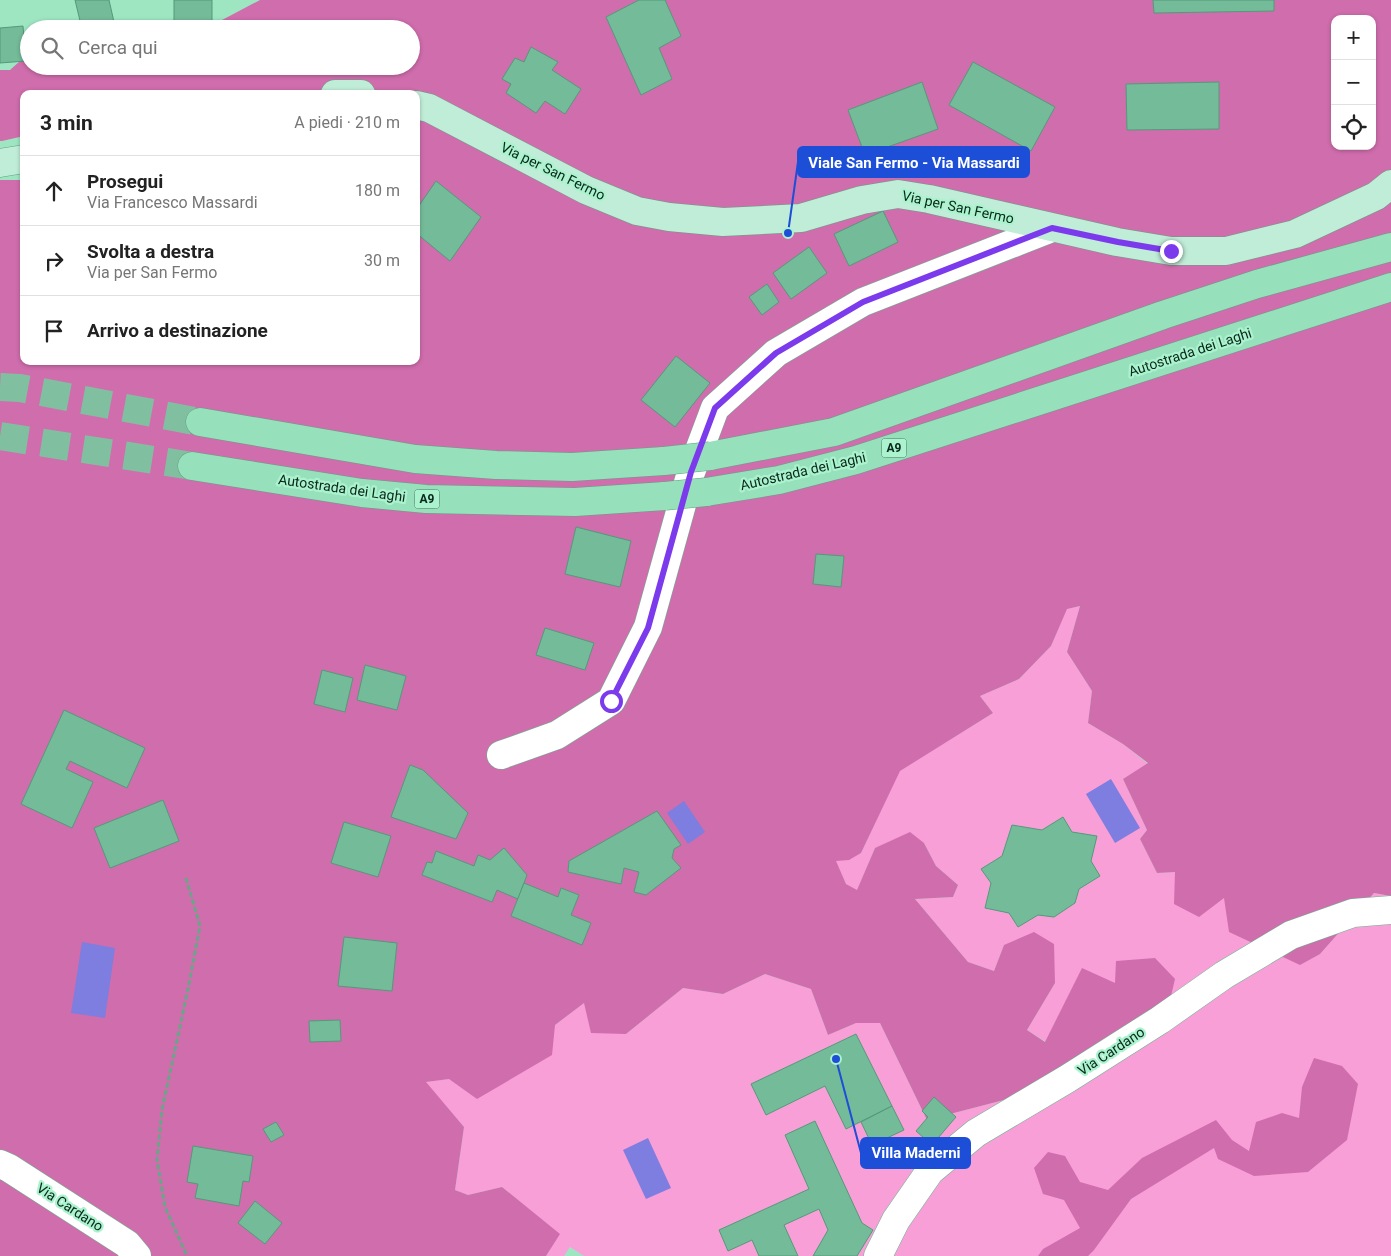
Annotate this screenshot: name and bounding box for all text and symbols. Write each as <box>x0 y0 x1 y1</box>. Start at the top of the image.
map controls <box>1331 15 1376 150</box>
button: + <box>1331 15 1376 60</box>
search box <box>20 20 420 75</box>
icon: search <box>38 34 66 62</box>
text: Cerca qui <box>78 36 158 59</box>
button: − <box>1331 60 1376 105</box>
button: locate <box>1331 105 1376 150</box>
text: 3 min <box>40 111 93 135</box>
text: A piedi · 210 m <box>294 113 400 132</box>
street label: Via per San Fermo <box>498 139 608 203</box>
callout: Viale San Fermo - Via Massardi <box>798 147 1029 177</box>
text: Viale San Fermo - Via Massardi <box>808 154 1020 172</box>
text: Prosegui <box>87 170 163 193</box>
icon: ahead <box>40 177 68 205</box>
text: 180 m <box>355 181 400 200</box>
street label: Via per San Fermo <box>901 187 1015 227</box>
text: Via Francesco Massardi <box>87 193 258 212</box>
text: Svolta a destra <box>87 240 214 263</box>
route end <box>1160 240 1183 263</box>
icon: right <box>40 247 68 275</box>
text: 30 m <box>364 251 400 270</box>
text: Via per San Fermo <box>87 263 217 282</box>
icon: arrive <box>40 317 68 345</box>
text: Arrivo a destinazione <box>87 319 268 342</box>
street label: Autostrada dei Laghi <box>1126 325 1254 379</box>
road number: A9 <box>882 438 906 458</box>
street label: Autostrada dei Laghi <box>739 449 867 493</box>
street label: Autostrada dei Laghi <box>277 471 407 505</box>
road number: A9 <box>414 489 440 508</box>
route start <box>600 690 623 713</box>
street label: Via Cardano <box>1075 1024 1147 1078</box>
callout: Villa Maderni <box>861 1138 970 1168</box>
text: Villa Maderni <box>871 1144 961 1162</box>
street label: Via Cardano <box>34 1180 106 1234</box>

